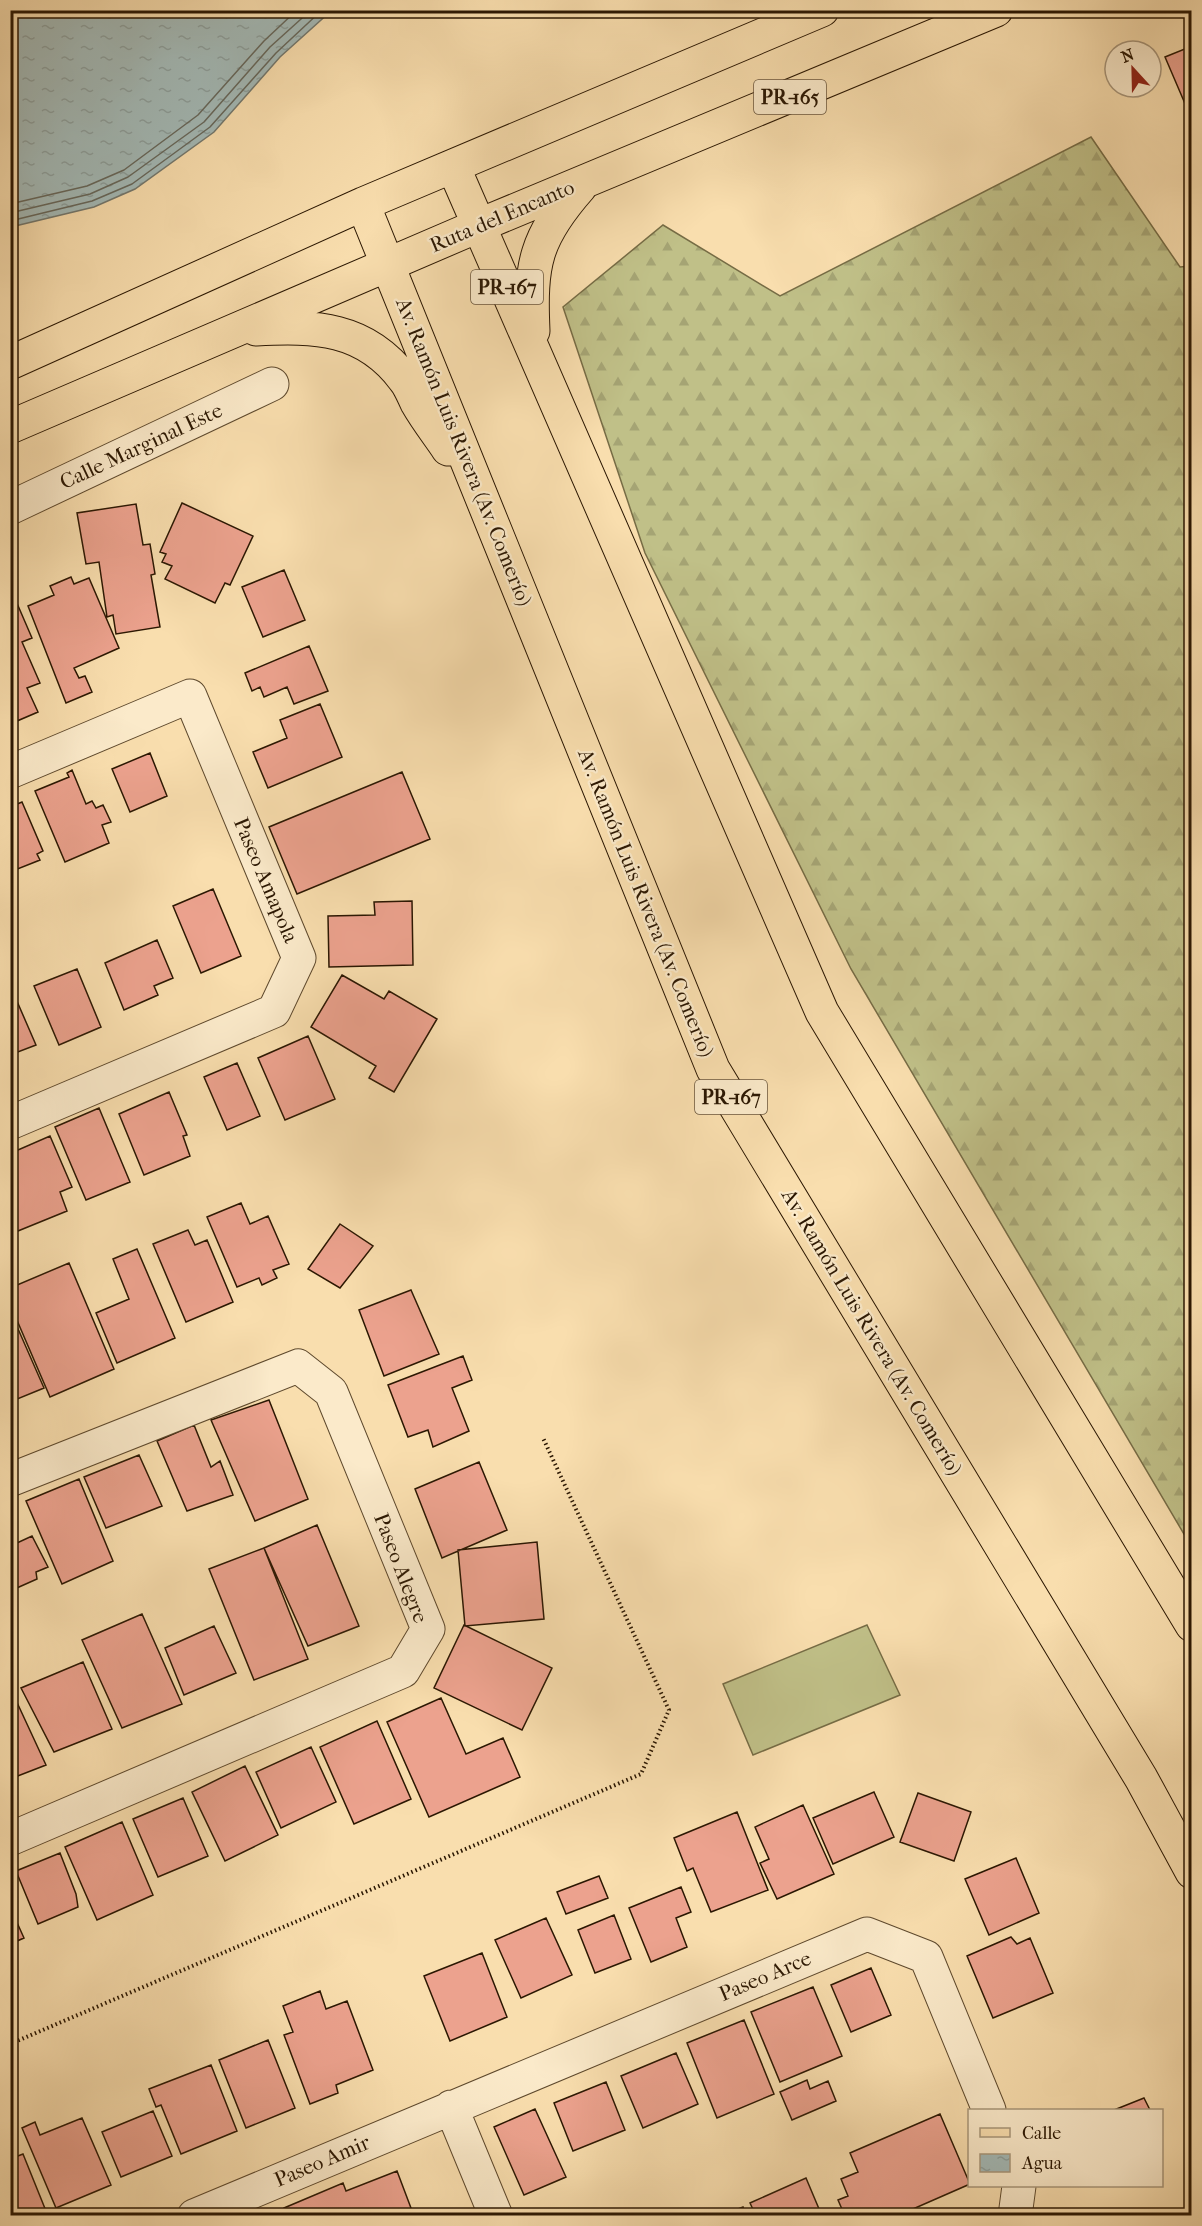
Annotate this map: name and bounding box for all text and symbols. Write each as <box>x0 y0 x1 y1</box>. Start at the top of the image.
north arrow <box>1103 39 1163 99</box>
text: N <box>1118 44 1138 67</box>
road number: PR-165 <box>754 80 826 114</box>
street label: Ruta del Encanto <box>426 175 578 257</box>
road number: PR-167 <box>471 270 543 304</box>
street label: Av. Ramón Luis Rivera (Av. Comerío) <box>391 294 537 610</box>
street label: Calle Marginal Este <box>56 398 226 494</box>
street label: Av. Ramón Luis Rivera (Av. Comerío) <box>573 745 719 1061</box>
street label: Paseo Amapola <box>229 814 303 946</box>
road number: PR-167 <box>695 1080 767 1114</box>
street label: Av. Ramón Luis Rivera (Av. Comerío) <box>776 1183 967 1480</box>
street label: Paseo Alegre <box>369 1510 433 1626</box>
street label: Paseo Arce <box>715 1946 815 2006</box>
legend <box>968 2109 1163 2187</box>
text: Calle <box>1022 2123 1061 2144</box>
street label: Paseo Amir <box>271 2130 374 2192</box>
text: Agua <box>1021 2153 1063 2174</box>

